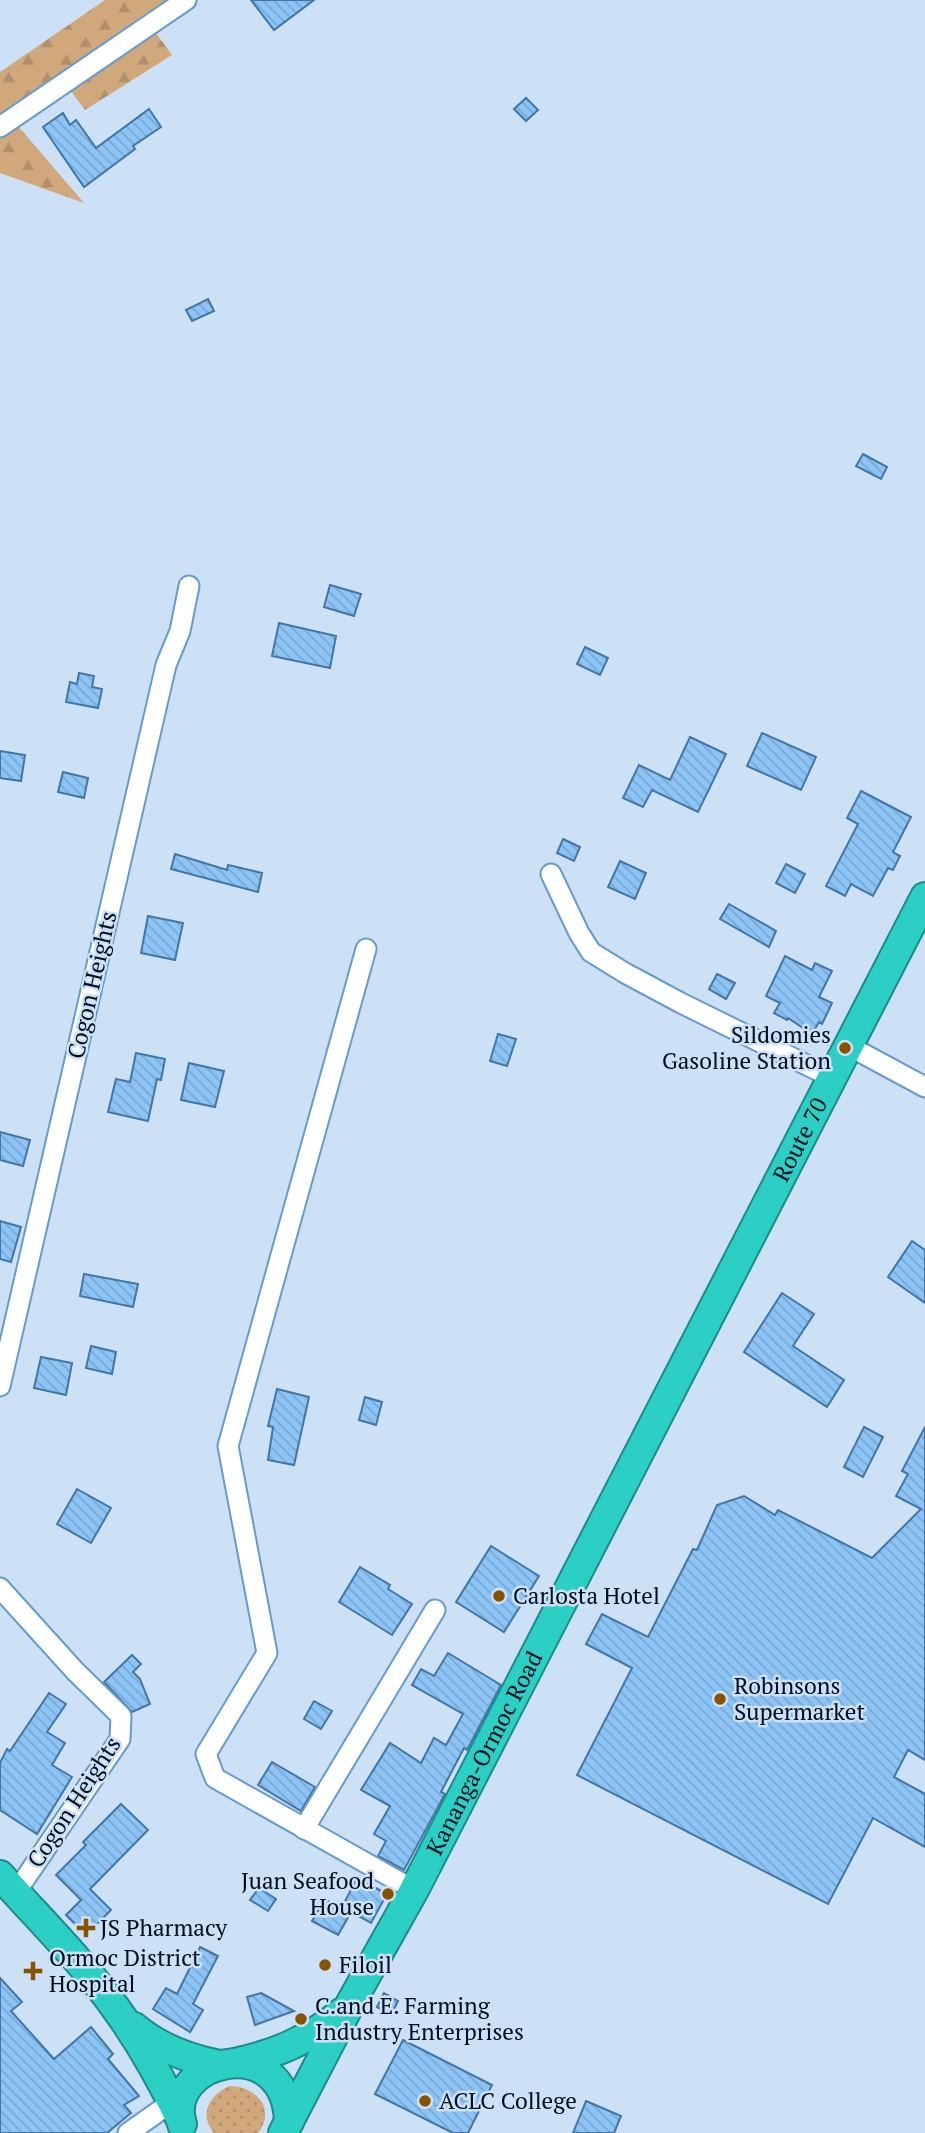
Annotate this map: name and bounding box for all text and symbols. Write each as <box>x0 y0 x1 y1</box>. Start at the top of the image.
street label: Cogon Heights <box>59 908 124 1062</box>
place label: Sildomies Gasoline Station <box>662 1019 831 1076</box>
marker: Sildomies Gasoline Station <box>837 1040 853 1056</box>
street label: Route 70 <box>765 1092 834 1187</box>
place label: Carlosta Hotel <box>513 1580 660 1611</box>
marker: Carlosta Hotel <box>491 1588 507 1604</box>
street label: Kananga-Ormoc Road <box>419 1646 549 1860</box>
place label: Robinsons Supermarket <box>734 1670 865 1727</box>
marker: Robinsons Supermarket <box>712 1691 728 1707</box>
street label: Cogon Heights <box>20 1730 128 1873</box>
place label: Juan Seafood House <box>241 1865 374 1922</box>
marker: Juan Seafood House <box>380 1886 396 1902</box>
place label: JS Pharmacy <box>100 1912 228 1943</box>
marker: JS Pharmacy <box>78 1920 94 1936</box>
place label: Ormoc District Hospital <box>49 1942 201 1999</box>
place label: Filoil <box>339 1949 392 1980</box>
marker: Filoil <box>317 1957 333 1973</box>
marker: Ormoc District Hospital <box>23 1961 43 1981</box>
place label: C.and E. Farming Industry Enterprises <box>315 1990 524 2047</box>
marker: C.and E. Farming Industry Enterprises <box>293 2011 309 2027</box>
place label: ACLC College <box>439 2085 577 2116</box>
marker: ACLC College <box>417 2093 433 2109</box>

